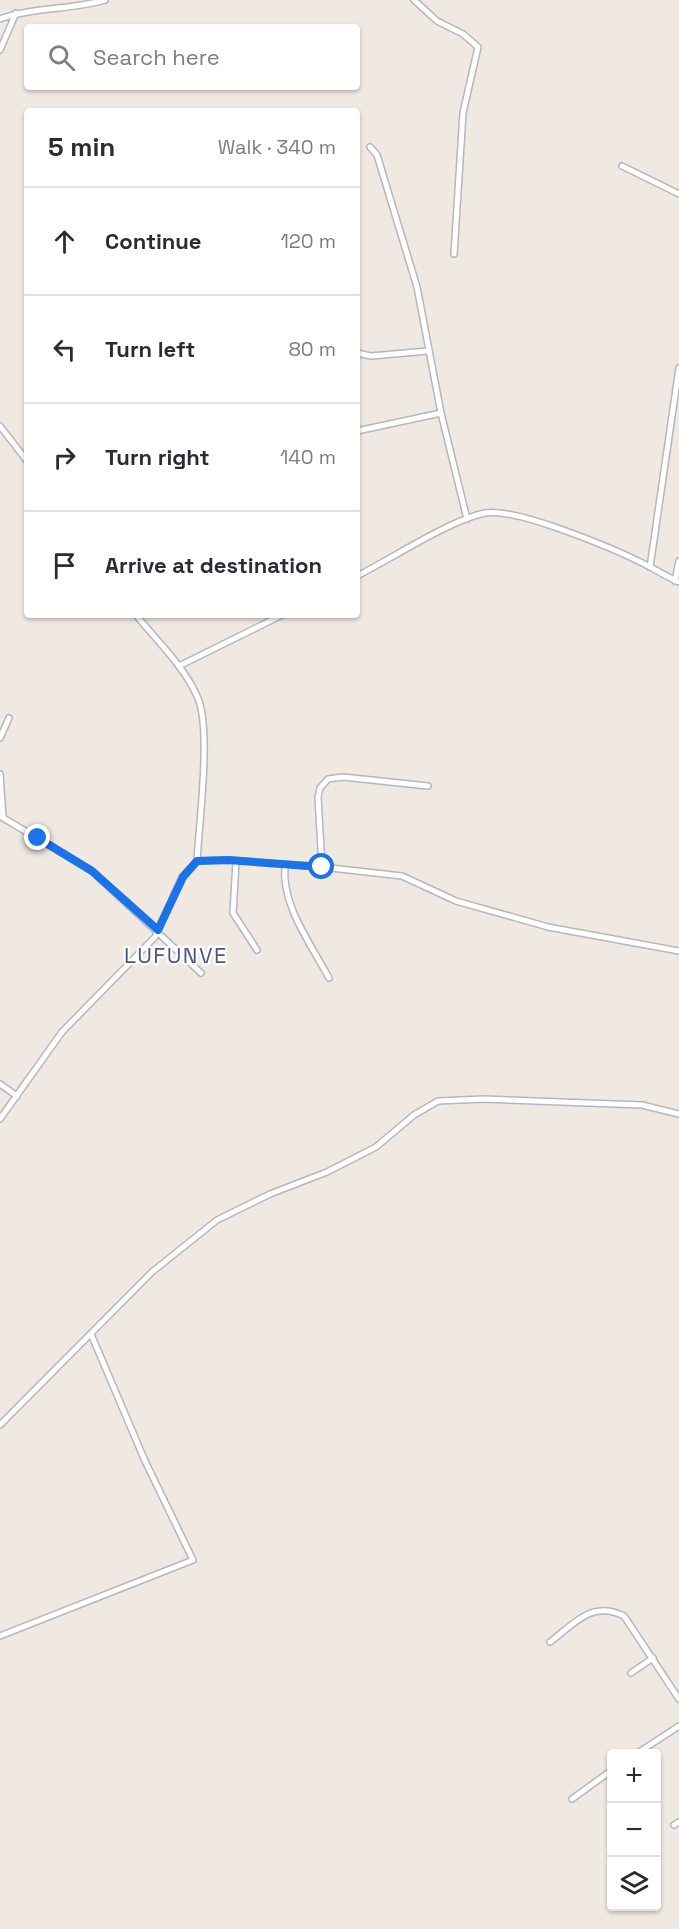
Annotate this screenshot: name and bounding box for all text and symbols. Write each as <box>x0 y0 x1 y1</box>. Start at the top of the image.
search box <box>24 24 360 90</box>
icon: search <box>45 41 78 74</box>
text: Search here <box>93 43 220 71</box>
text: 5 min <box>48 130 115 164</box>
text: Walk · 340 m <box>218 134 336 160</box>
icon: ahead <box>48 225 81 258</box>
text: Continue <box>105 227 201 255</box>
text: 120 m <box>280 228 336 254</box>
icon: left <box>48 333 81 366</box>
text: Turn left <box>105 335 195 363</box>
text: 80 m <box>288 336 336 362</box>
icon: right <box>48 441 81 474</box>
text: Turn right <box>105 443 210 471</box>
text: 140 m <box>280 444 336 470</box>
icon: arrive <box>48 549 81 582</box>
text: Arrive at destination <box>105 551 322 579</box>
route end <box>24 824 50 850</box>
route start <box>308 853 334 879</box>
district label: LUFUNVE <box>124 941 228 969</box>
map controls <box>607 1749 661 1911</box>
button: + <box>607 1749 661 1803</box>
button: − <box>607 1803 661 1857</box>
button: layers <box>607 1857 661 1911</box>

